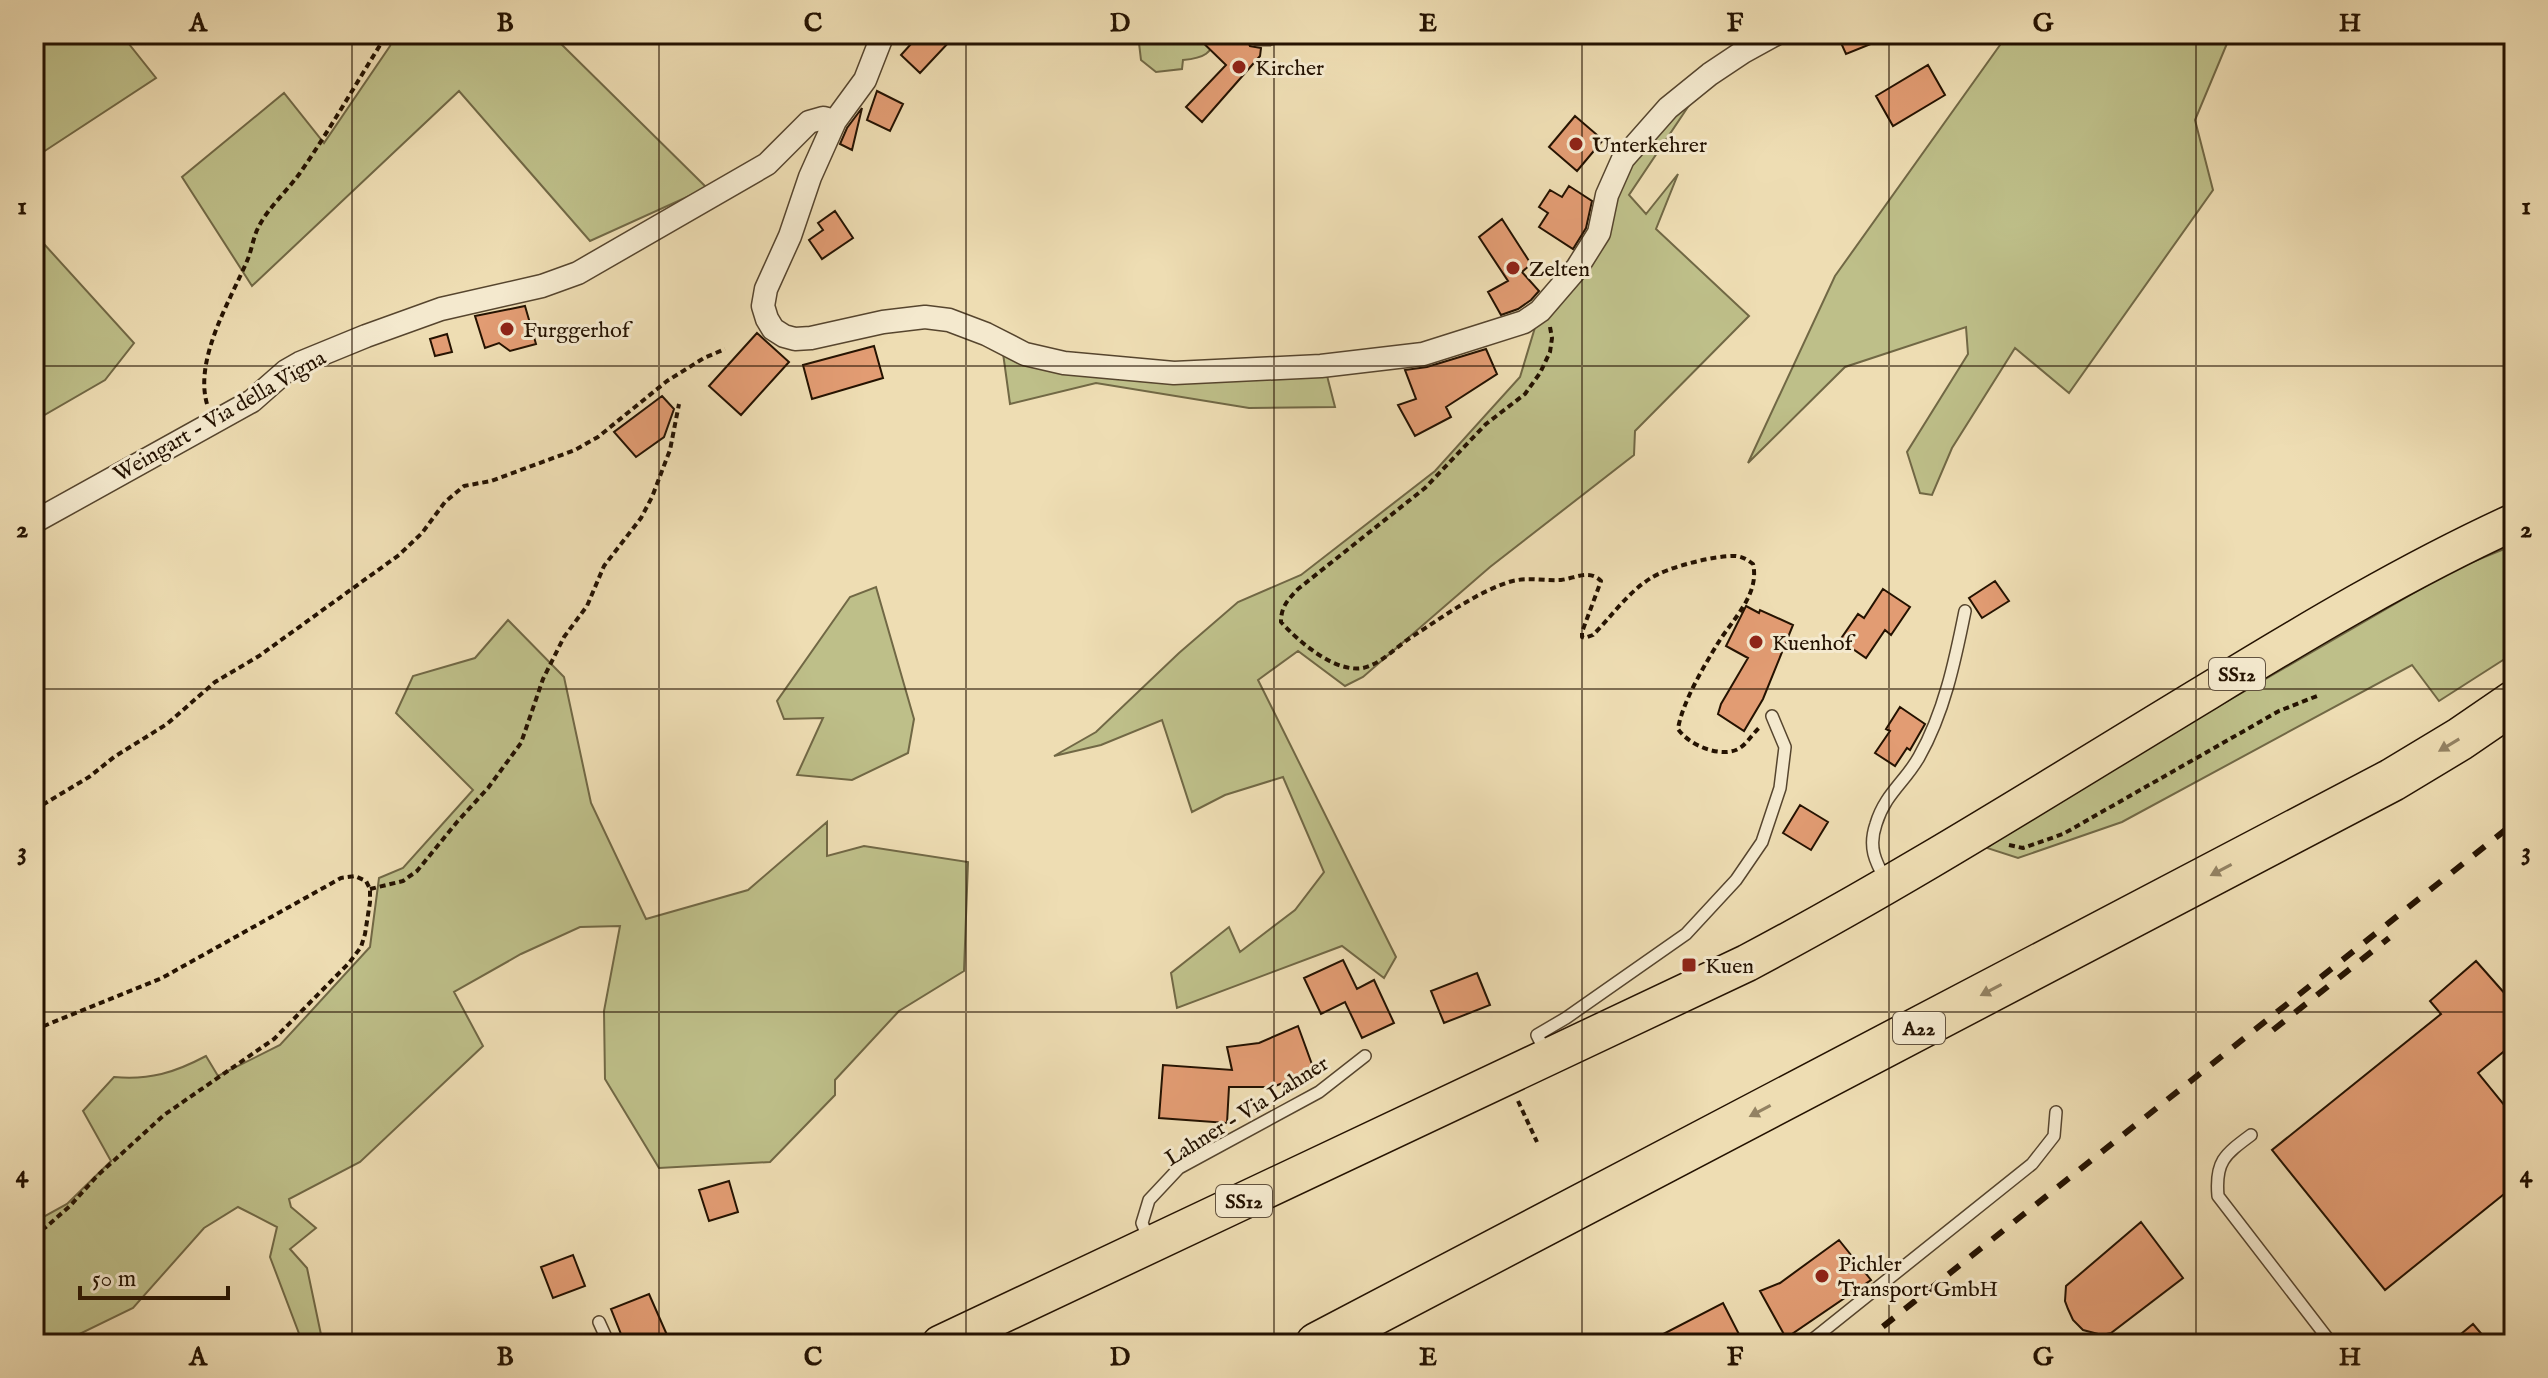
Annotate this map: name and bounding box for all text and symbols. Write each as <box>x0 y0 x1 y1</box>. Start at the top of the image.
text: A <box>188 7 208 40</box>
text: B <box>496 7 514 40</box>
text: C <box>804 7 823 40</box>
text: D <box>1110 7 1131 40</box>
text: E <box>1419 7 1437 40</box>
text: F <box>1727 7 1744 40</box>
text: G <box>2033 7 2054 40</box>
text: H <box>2339 7 2361 40</box>
place label: Kircher <box>1255 55 1324 83</box>
marker: Kircher <box>1230 58 1248 76</box>
place label: Unterkehrer <box>1592 132 1707 160</box>
marker: Unterkehrer <box>1567 135 1585 153</box>
text: 1 <box>17 190 27 223</box>
text: 1 <box>2521 190 2531 223</box>
place label: Zelten <box>1529 256 1590 284</box>
marker: Zelten <box>1504 259 1522 277</box>
place label: Furggerhof <box>523 317 634 345</box>
marker: Furggerhof <box>498 320 516 338</box>
street label: Weingart - Via della Vigna <box>109 344 332 489</box>
text: 2 <box>16 513 28 546</box>
text: 2 <box>2520 513 2532 546</box>
place label: Kuenhof <box>1772 630 1856 658</box>
marker: Kuenhof <box>1747 633 1765 651</box>
road number: SS12 <box>2209 658 2265 690</box>
one-way arrow <box>2438 738 2460 752</box>
text: 3 <box>17 835 27 868</box>
text: 3 <box>2521 835 2531 868</box>
one-way arrow <box>2209 863 2232 876</box>
place label: Kuen <box>1705 953 1754 981</box>
marker: Kuen <box>1680 956 1698 974</box>
one-way arrow <box>1979 984 2002 997</box>
road number: A22 <box>1893 1012 1945 1044</box>
street label: Lahner - Via Lahner <box>1160 1050 1334 1173</box>
one-way arrow <box>1749 1105 1772 1118</box>
text: 4 <box>16 1158 30 1191</box>
text: 4 <box>2520 1158 2534 1191</box>
road number: SS12 <box>1216 1185 1272 1217</box>
scale bar <box>80 1250 228 1300</box>
place label: Pichler Transport GmbH <box>1838 1251 1998 1304</box>
text: 50 m <box>92 1264 136 1295</box>
marker: Pichler Transport GmbH <box>1813 1267 1831 1285</box>
text: A <box>188 1341 208 1374</box>
text: B <box>496 1341 514 1374</box>
text: C <box>804 1341 823 1374</box>
text: D <box>1110 1341 1131 1374</box>
text: E <box>1419 1341 1437 1374</box>
text: F <box>1727 1341 1744 1374</box>
text: G <box>2033 1341 2054 1374</box>
text: H <box>2339 1341 2361 1374</box>

